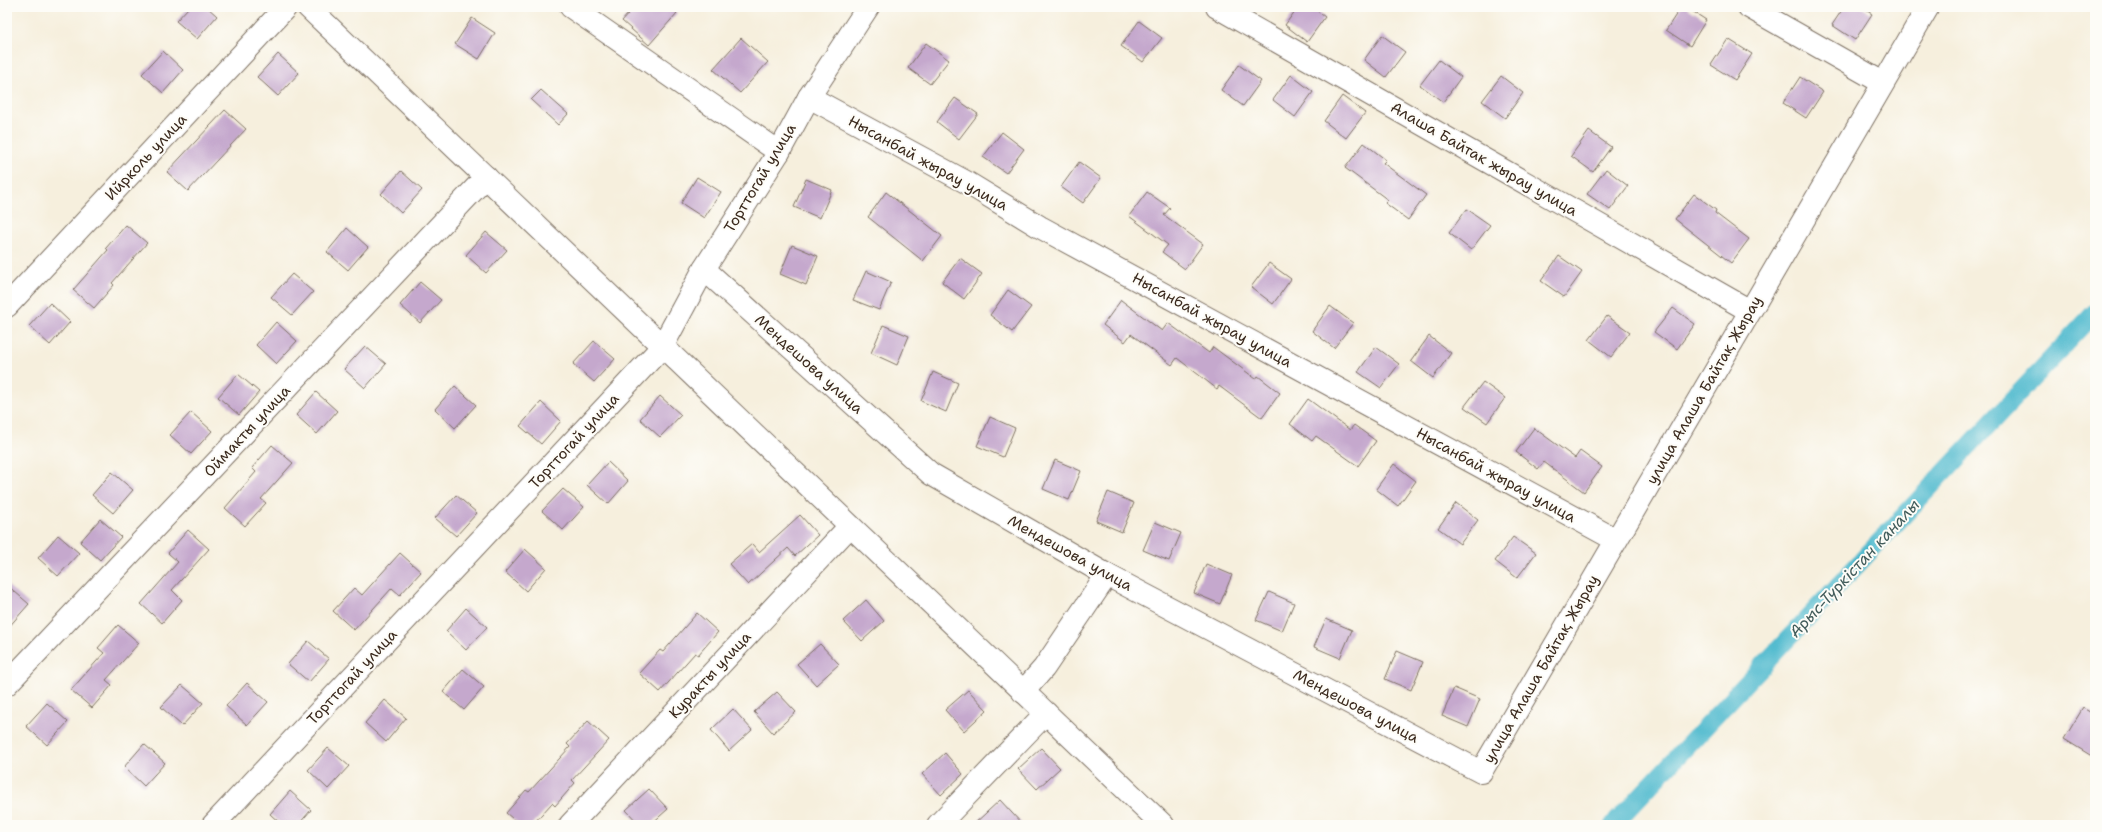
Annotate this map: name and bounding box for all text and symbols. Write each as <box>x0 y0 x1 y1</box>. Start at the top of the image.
street label: Алаша Байтак жырау улица <box>1387 97 1582 221</box>
street label: Ийрколь улица <box>101 109 192 205</box>
street label: Нысанбай жырау улица <box>845 111 1012 216</box>
street label: Торттогай улица <box>720 119 801 236</box>
street label: Нысанбай жырау улица <box>1129 268 1296 373</box>
street label: улица Алаша Байтақ Жырау <box>1642 292 1766 488</box>
street label: Мендешова улица <box>750 310 868 419</box>
street label: Оймакты улица <box>199 380 295 481</box>
street label: Торттогай улица <box>524 388 624 493</box>
street label: Нысанбай жырау улица <box>1413 423 1580 528</box>
water label: Арыс-Түркістан каналы <box>1785 494 1924 642</box>
street label: Мендешова улица <box>1004 510 1136 596</box>
street label: улица Алаша Байтақ Жырау <box>1479 571 1603 767</box>
street label: Торттогай улица <box>302 624 402 729</box>
street label: Куракты улица <box>664 627 756 723</box>
street label: Мендешова улица <box>1290 664 1423 748</box>

